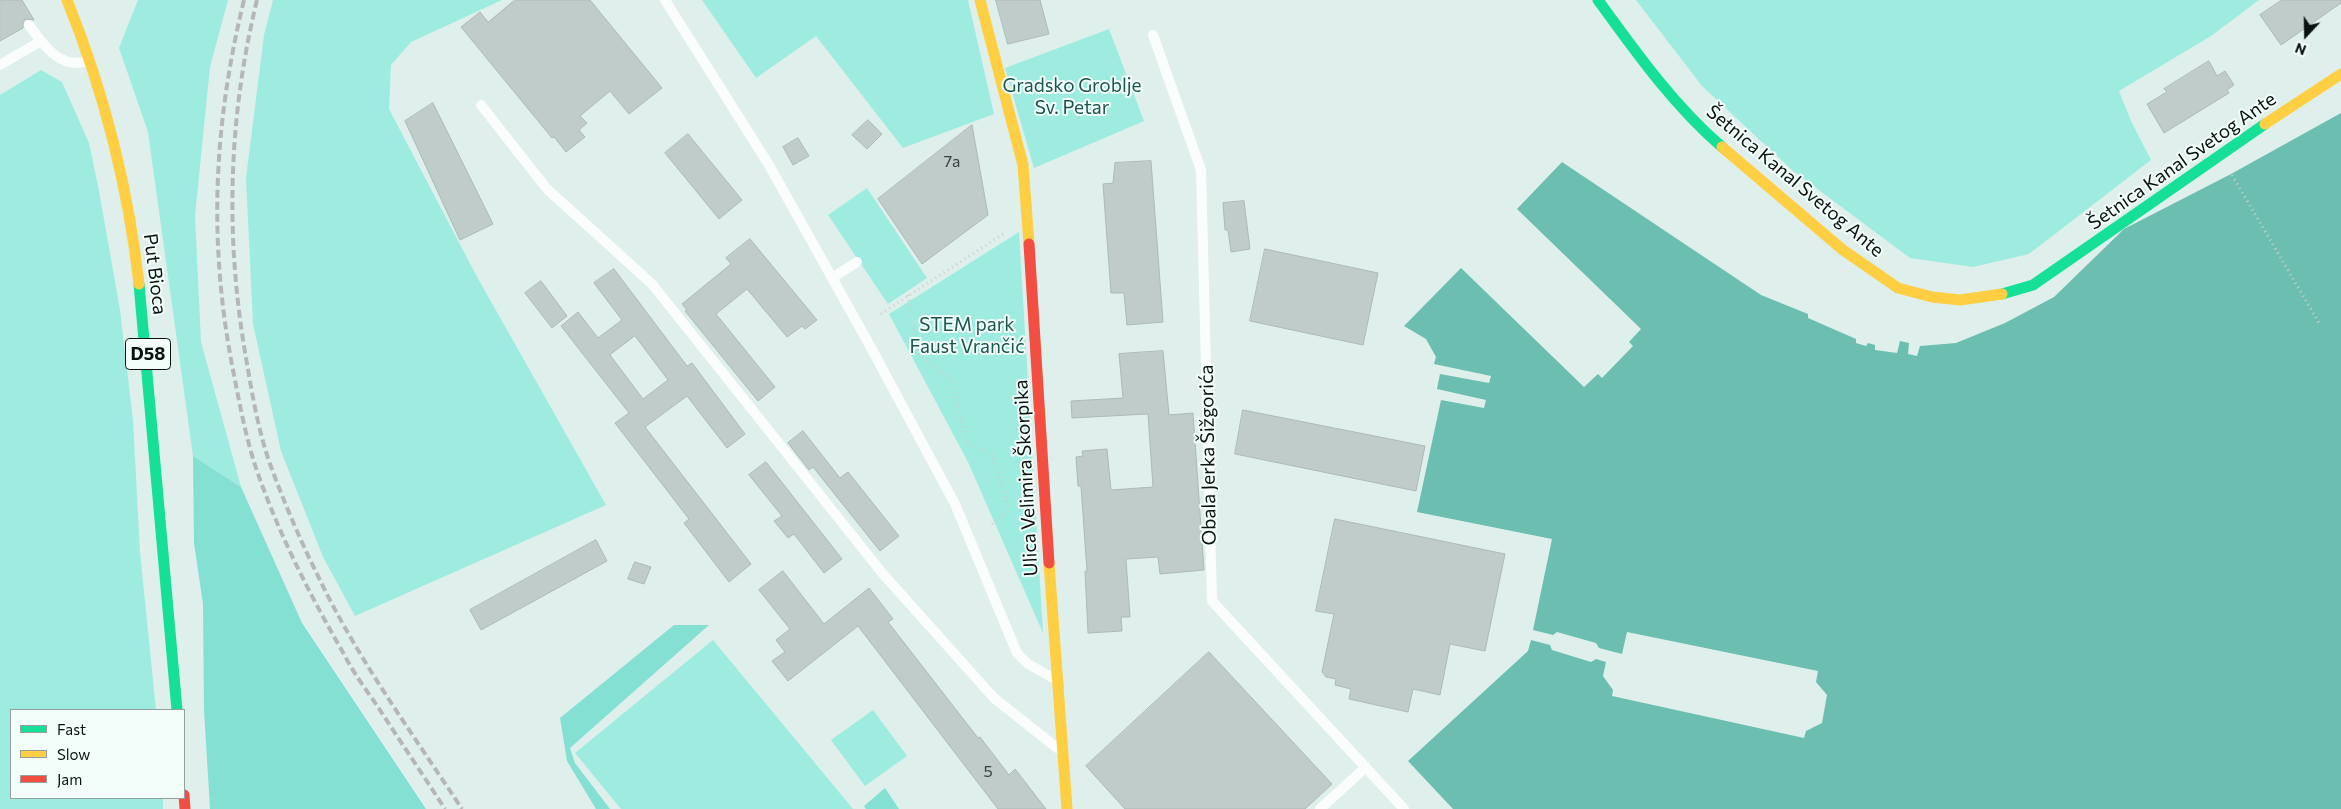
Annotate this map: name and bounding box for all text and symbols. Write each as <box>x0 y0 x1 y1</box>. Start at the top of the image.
north arrow <box>2281 10 2331 60</box>
text: N <box>2292 40 2308 59</box>
park label: Gradsko Groblje Sv. Petar <box>1002 75 1142 119</box>
street label: Šetnica Kanal Svetog Ante <box>2084 87 2280 235</box>
street label: Šetnica Kanal Svetog Ante <box>1702 100 1888 262</box>
house number: 7a <box>944 152 960 172</box>
street label: Put Bioca <box>139 232 171 316</box>
park label: STEM park Faust Vrančić <box>909 314 1025 358</box>
road number: D58 <box>126 338 170 369</box>
street label: Obala Jerka Šižgorića <box>1195 364 1221 546</box>
street label: Ulica Velimira Škorpika <box>1009 379 1043 577</box>
legend <box>10 709 185 799</box>
text: Fast <box>57 720 86 738</box>
text: Slow <box>57 745 90 763</box>
house number: 5 <box>983 762 993 782</box>
text: Jam <box>57 770 82 788</box>

